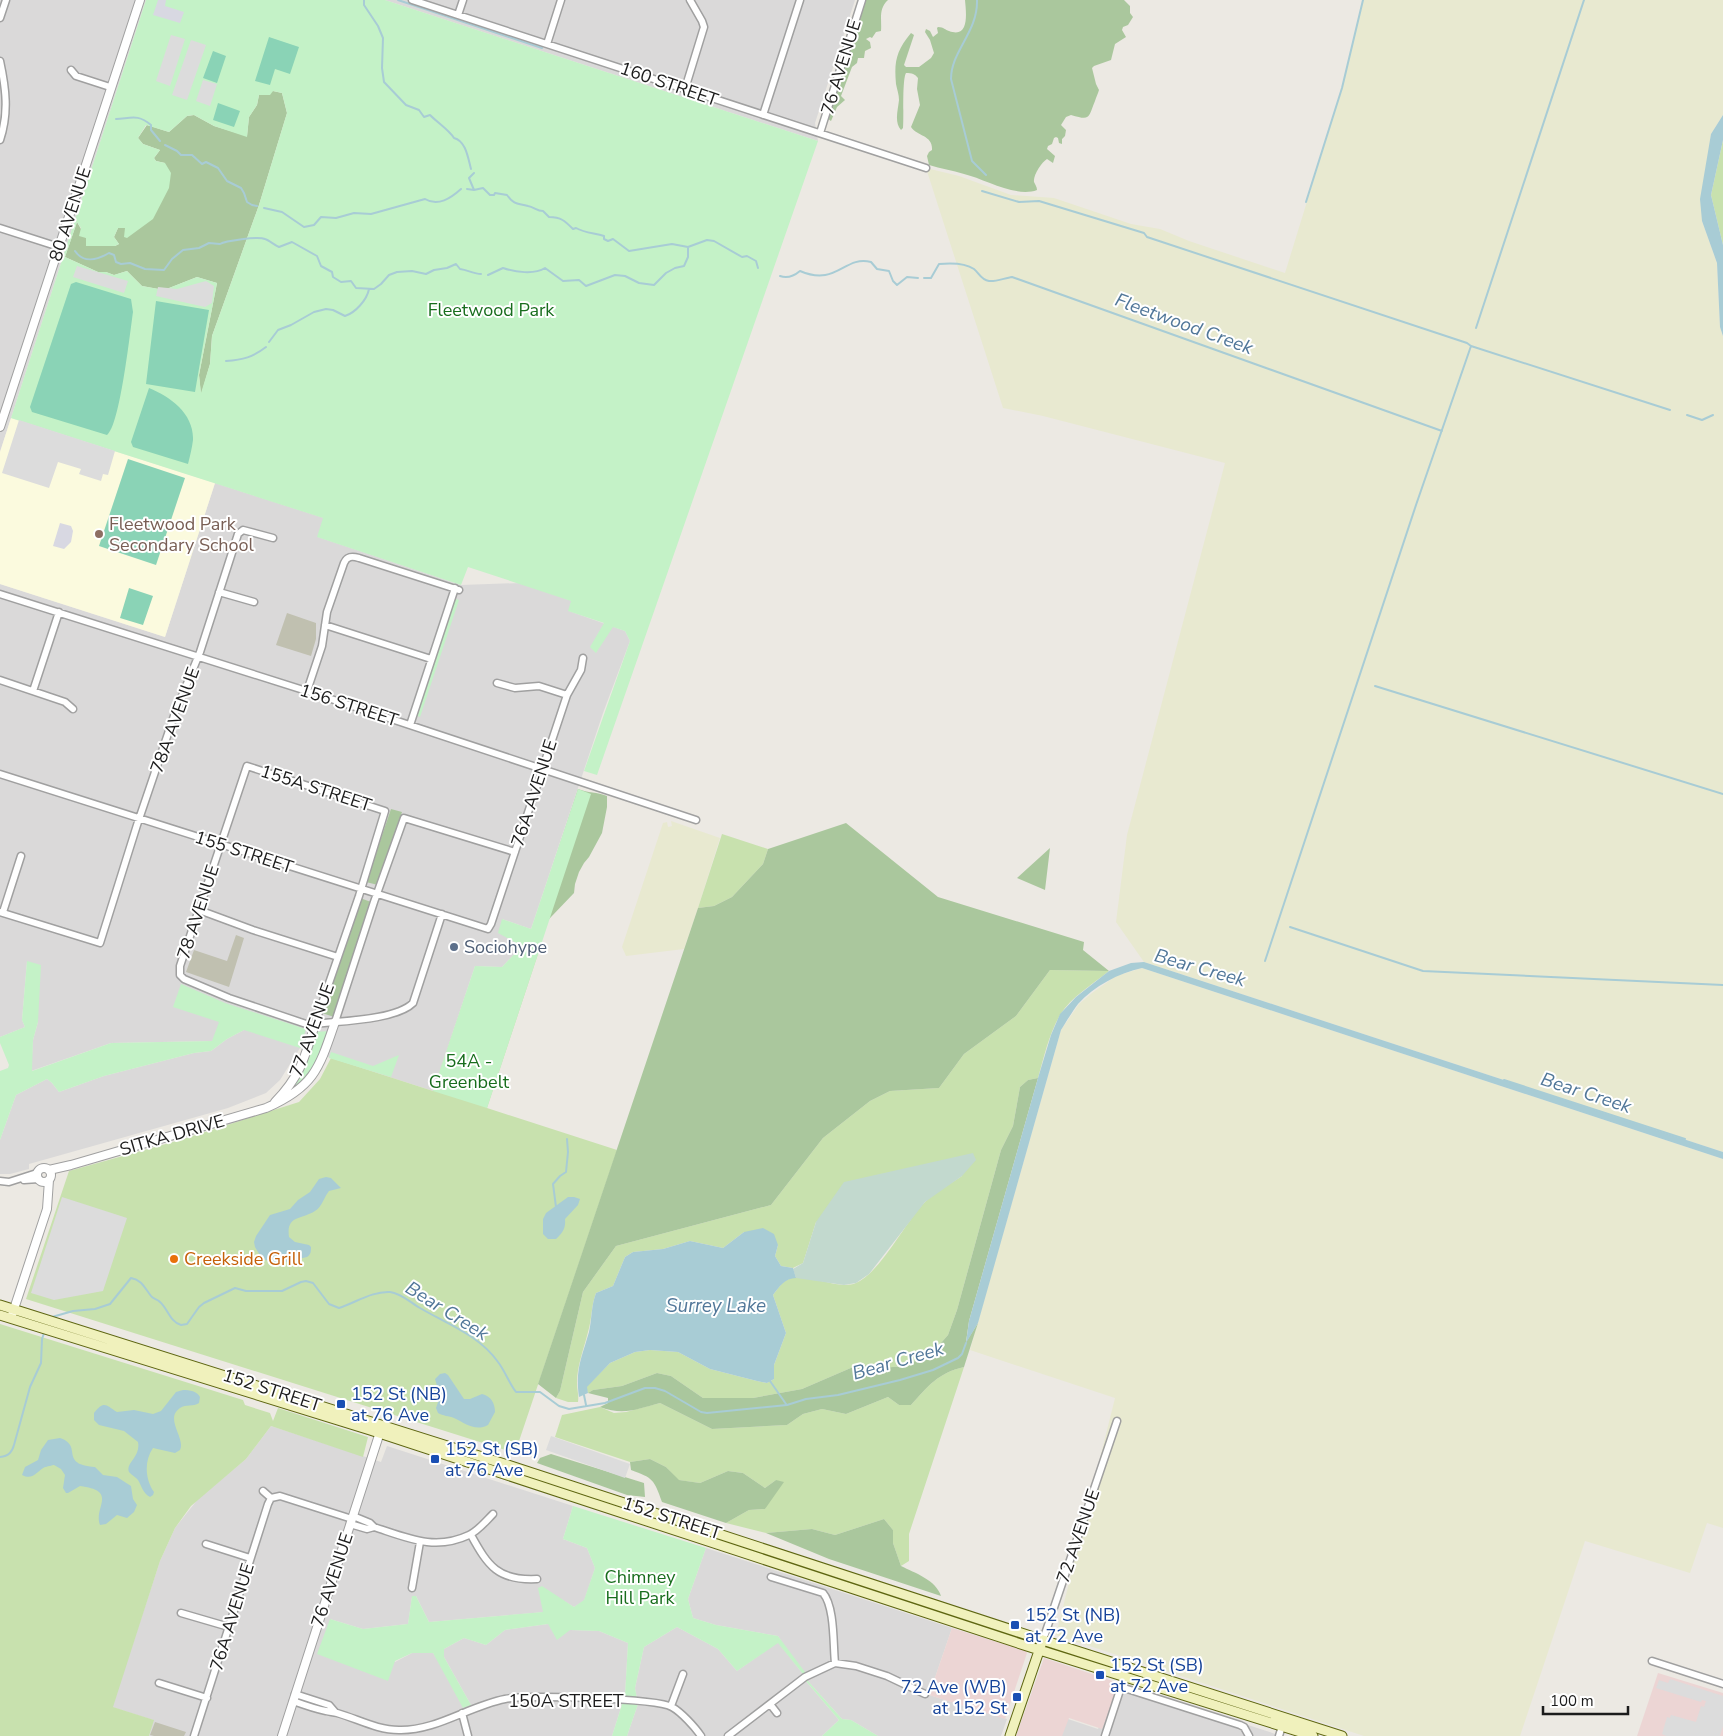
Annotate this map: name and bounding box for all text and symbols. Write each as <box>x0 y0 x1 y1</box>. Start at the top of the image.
street label: 76 AVENUE <box>815 17 867 117</box>
street label: 160 STREET <box>617 56 721 112</box>
street label: 80 AVENUE <box>43 164 97 264</box>
water label: Fleetwood Creek <box>1111 287 1257 361</box>
park label: Fleetwood Park <box>428 298 555 322</box>
place label: Fleetwood Park Secondary School <box>109 512 255 557</box>
marker: Fleetwood Park Secondary School <box>93 528 105 540</box>
street label: 78A AVENUE <box>145 664 205 776</box>
street label: 156 STREET <box>297 678 402 732</box>
street label: 76A AVENUE <box>505 736 563 850</box>
street label: 155A STREET <box>257 759 375 817</box>
street label: 155 STREET <box>192 825 297 879</box>
street label: 78 AVENUE <box>171 862 225 962</box>
place label: Sociohype <box>464 935 547 959</box>
marker: Sociohype <box>448 941 460 953</box>
water label: Bear Creek <box>1151 943 1249 994</box>
street label: 77 AVENUE <box>284 980 340 1080</box>
park label: 54A - Greenbelt <box>429 1049 510 1094</box>
water label: Bear Creek <box>1537 1066 1635 1120</box>
street label: SITKA DRIVE <box>117 1109 227 1161</box>
place label: Creekside Grill <box>184 1247 303 1271</box>
marker: Creekside Grill <box>168 1253 180 1265</box>
water label: Bear Creek <box>400 1275 494 1347</box>
water label: Surrey Lake <box>666 1293 766 1319</box>
water label: Bear Creek <box>849 1335 947 1386</box>
street label: 152 STREET <box>220 1363 325 1417</box>
place label: 152 St (NB) at 76 Ave <box>351 1382 447 1427</box>
marker: 152 St (NB) at 76 Ave <box>335 1398 347 1410</box>
place label: 152 St (SB) at 76 Ave <box>445 1437 539 1482</box>
marker: 152 St (SB) at 76 Ave <box>429 1453 441 1465</box>
street label: 72 AVENUE <box>1051 1486 1105 1586</box>
street label: 152 STREET <box>620 1491 725 1545</box>
street label: 76 AVENUE <box>305 1530 359 1630</box>
street label: 76A AVENUE <box>204 1560 260 1674</box>
park label: Chimney Hill Park <box>605 1565 676 1610</box>
place label: 152 St (NB) at 72 Ave <box>1025 1603 1121 1648</box>
marker: 152 St (NB) at 72 Ave <box>1009 1619 1021 1631</box>
place label: 152 St (SB) at 72 Ave <box>1110 1653 1204 1698</box>
marker: 152 St (SB) at 72 Ave <box>1094 1669 1106 1681</box>
place label: 72 Ave (WB) at 152 St <box>901 1675 1008 1720</box>
scale bar <box>1543 1684 1628 1716</box>
street label: 150A STREET <box>508 1689 624 1713</box>
marker: 72 Ave (WB) at 152 St <box>1011 1691 1023 1703</box>
text: 100 m <box>1550 1691 1594 1711</box>

